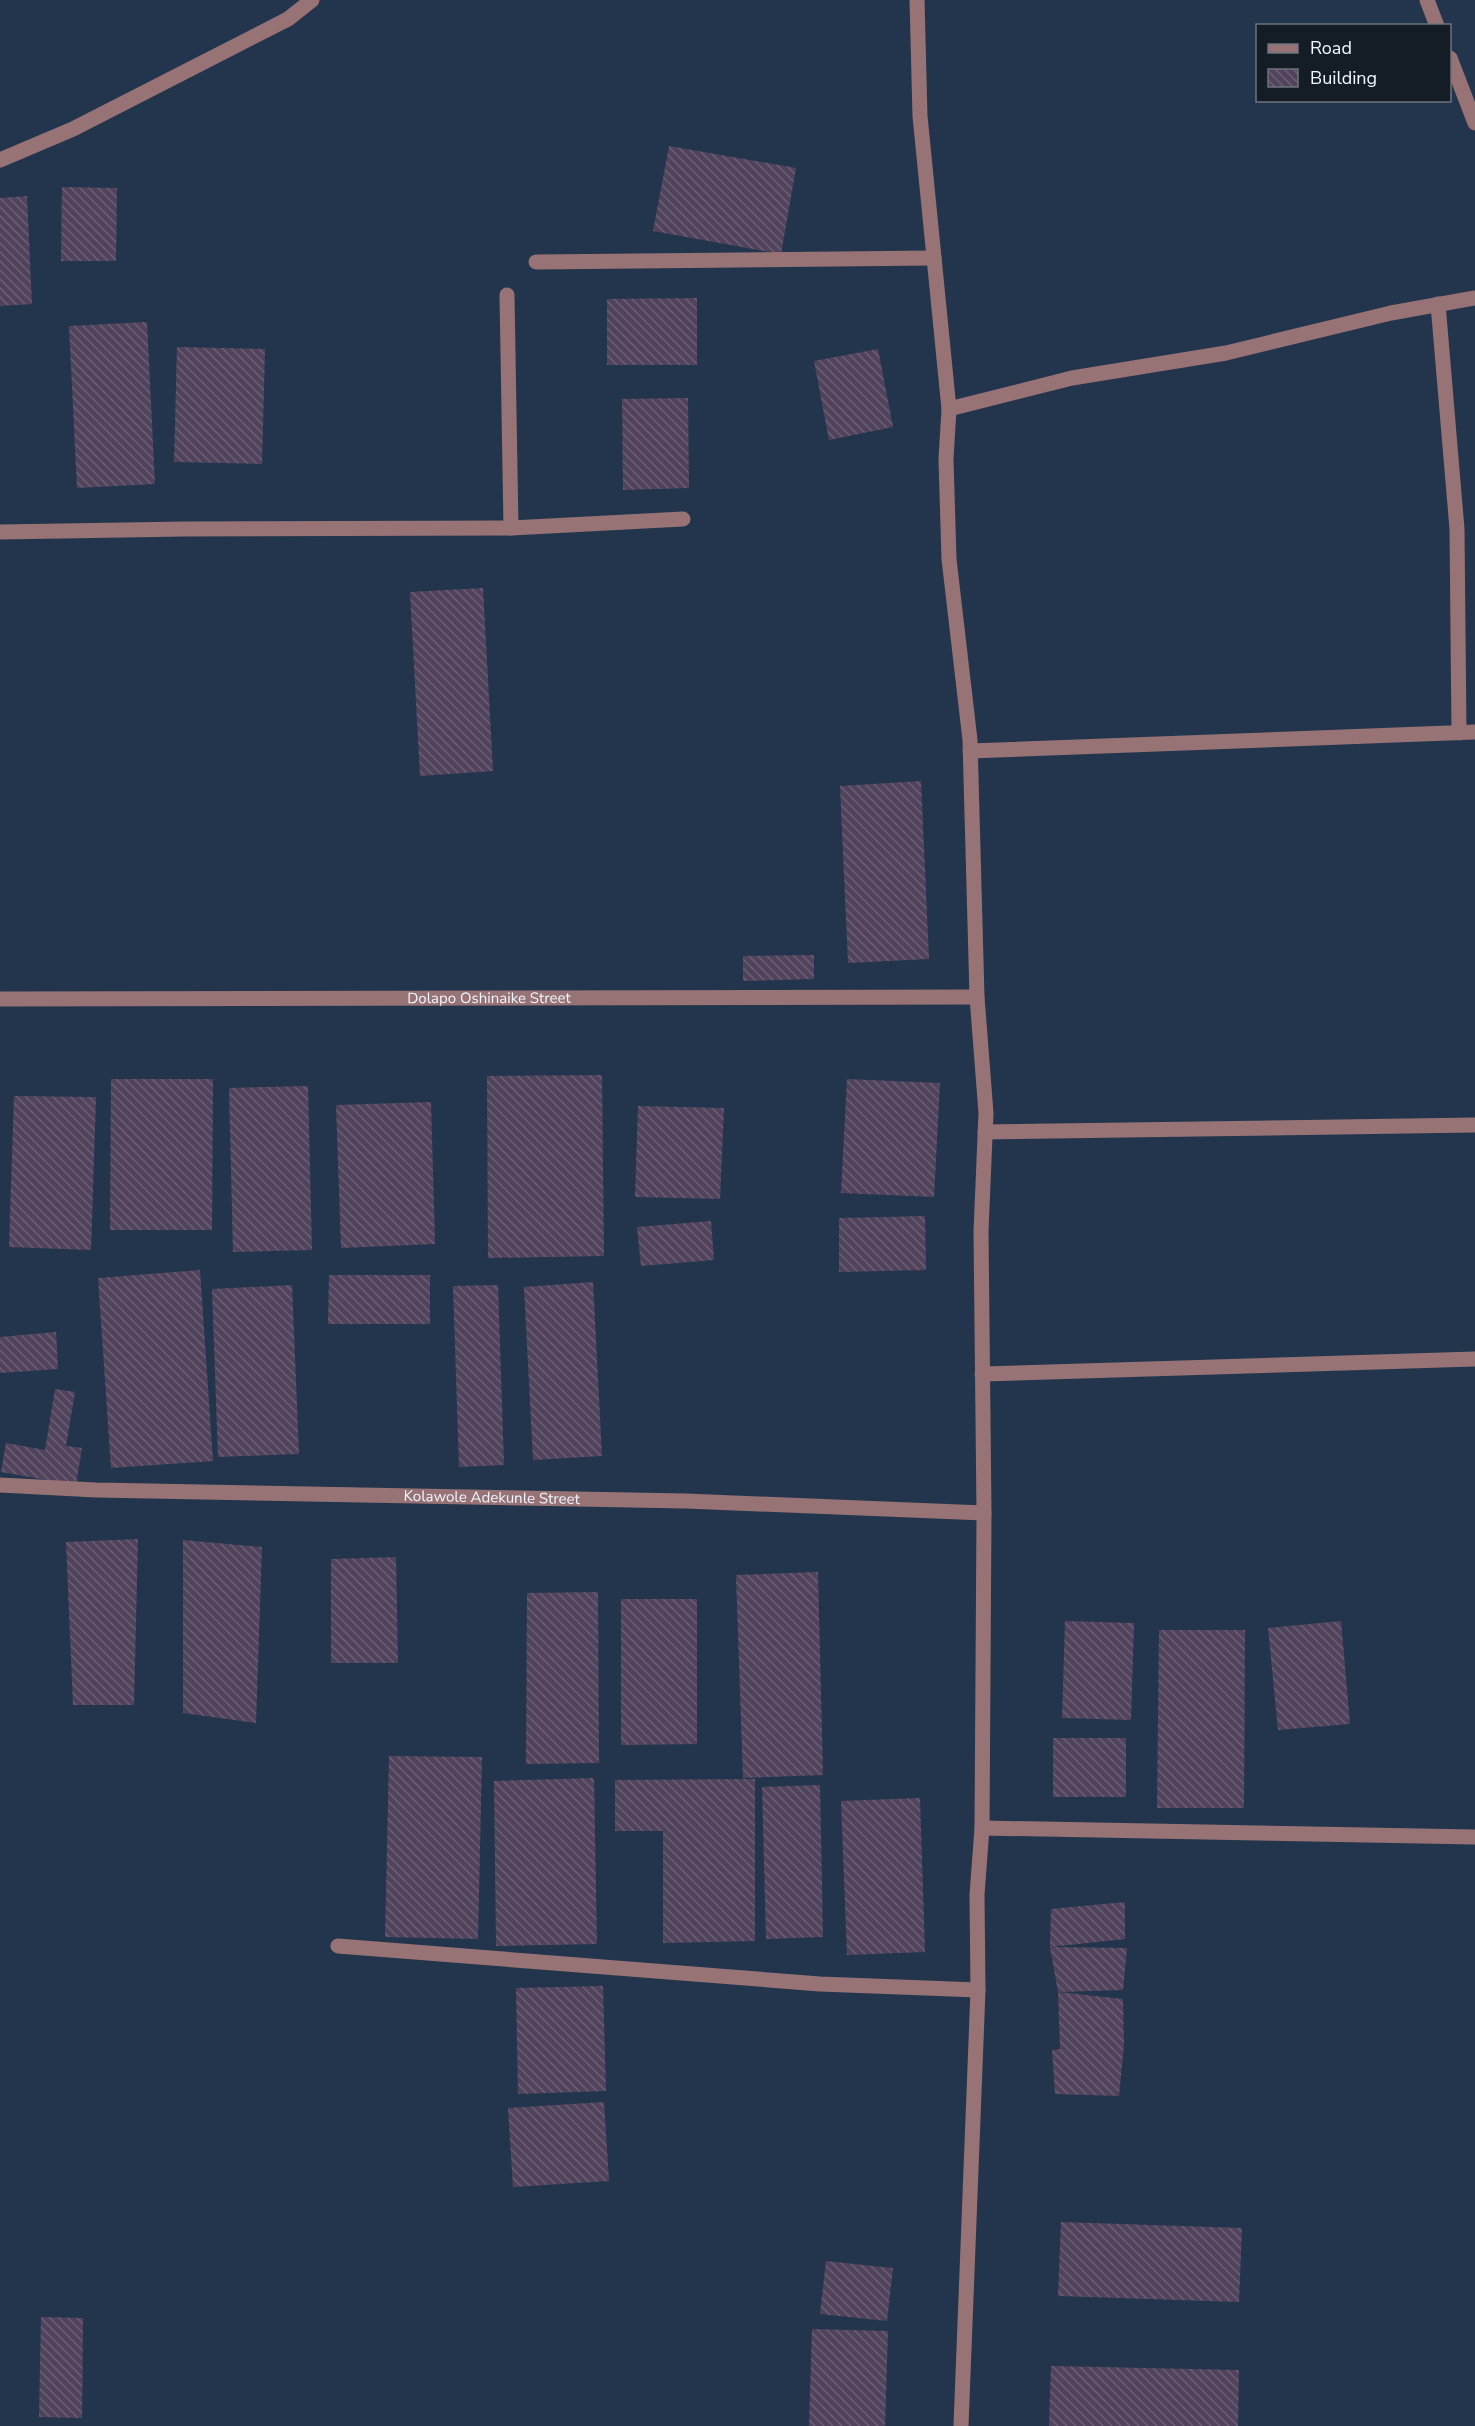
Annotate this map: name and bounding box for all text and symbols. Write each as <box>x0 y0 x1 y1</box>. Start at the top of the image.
legend <box>1256 24 1451 102</box>
text: Road <box>1310 36 1352 60</box>
text: Building <box>1310 66 1377 90</box>
street label: Dolapo Oshinaike Street <box>407 988 572 1008</box>
street label: Kolawole Adekunle Street <box>403 1486 581 1509</box>

